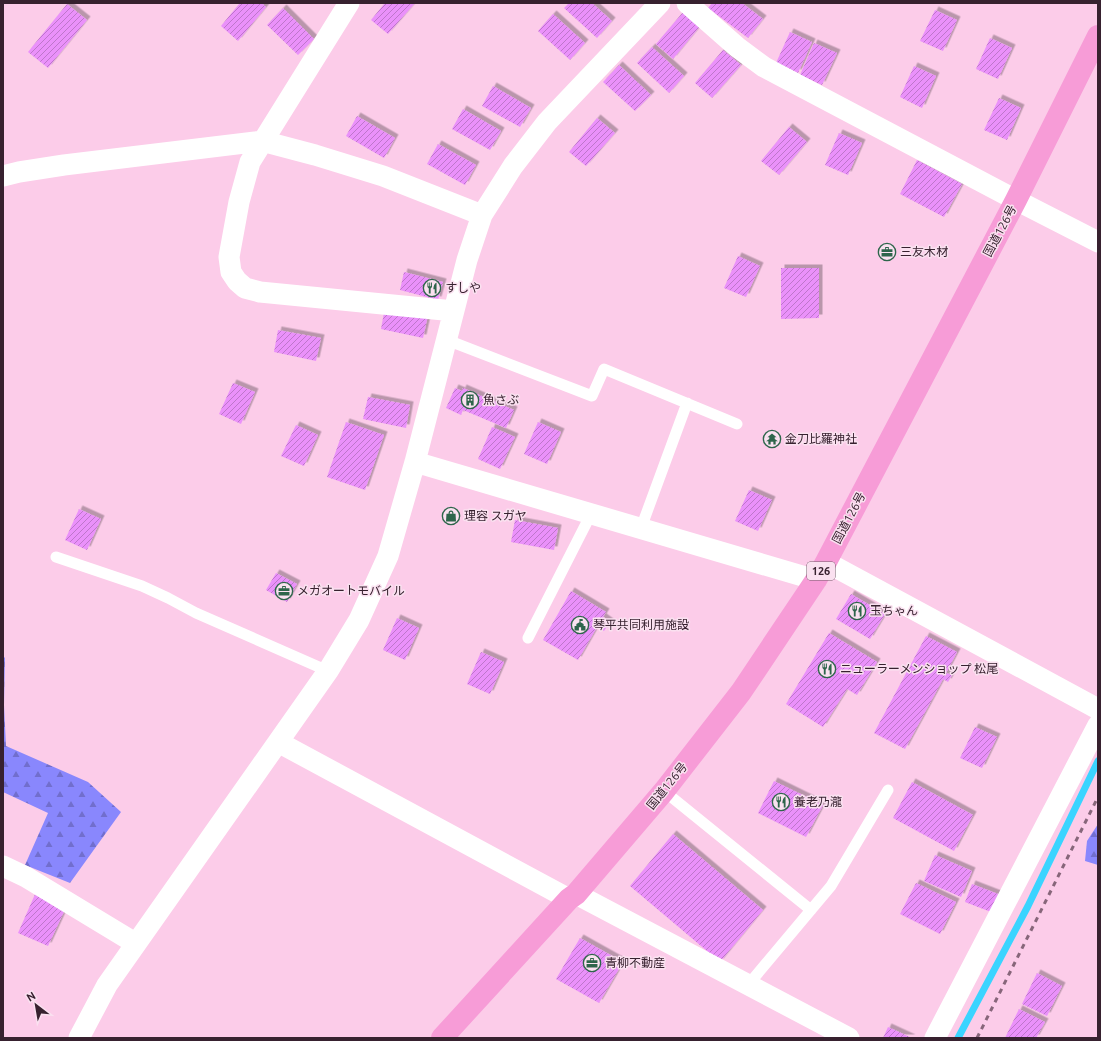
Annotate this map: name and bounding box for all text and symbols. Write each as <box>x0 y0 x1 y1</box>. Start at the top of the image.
street label: 国道126号 <box>981 203 1019 259</box>
office icon: 三友木材 <box>877 242 897 262</box>
place label: 三友木材 <box>900 245 948 258</box>
restaurant icon: すしや <box>422 278 442 298</box>
place label: すしや <box>445 281 481 294</box>
building icon: 魚さぶ <box>460 390 480 410</box>
place label: 魚さぶ <box>483 393 519 406</box>
temple icon: 金刀比羅神社 <box>762 429 782 449</box>
place label: 金刀比羅神社 <box>785 432 857 445</box>
street label: 国道126号 <box>830 490 868 546</box>
shop icon: 理容 スガヤ <box>441 506 461 526</box>
place label: 理容 スガヤ <box>464 509 527 522</box>
road number: 126 <box>807 562 835 580</box>
office icon: メガオートモバイル <box>274 581 294 601</box>
place label: メガオートモバイル <box>297 584 405 597</box>
restaurant icon: 玉ちゃん <box>847 601 867 621</box>
place label: 玉ちゃん <box>870 604 918 617</box>
public building icon: 琴平共同利用施設 <box>570 615 590 635</box>
place label: 琴平共同利用施設 <box>593 618 689 631</box>
restaurant icon: ニューラーメンショップ 松尾 <box>817 659 837 679</box>
place label: ニューラーメンショップ 松尾 <box>840 662 998 675</box>
street label: 国道126号 <box>644 760 689 812</box>
restaurant icon: 養老乃瀧 <box>771 792 791 812</box>
place label: 養老乃瀧 <box>794 795 842 808</box>
office icon: 青柳不動産 <box>582 953 602 973</box>
place label: 青柳不動産 <box>605 956 665 969</box>
north arrow <box>16 985 56 1025</box>
text: N <box>24 989 37 1004</box>

